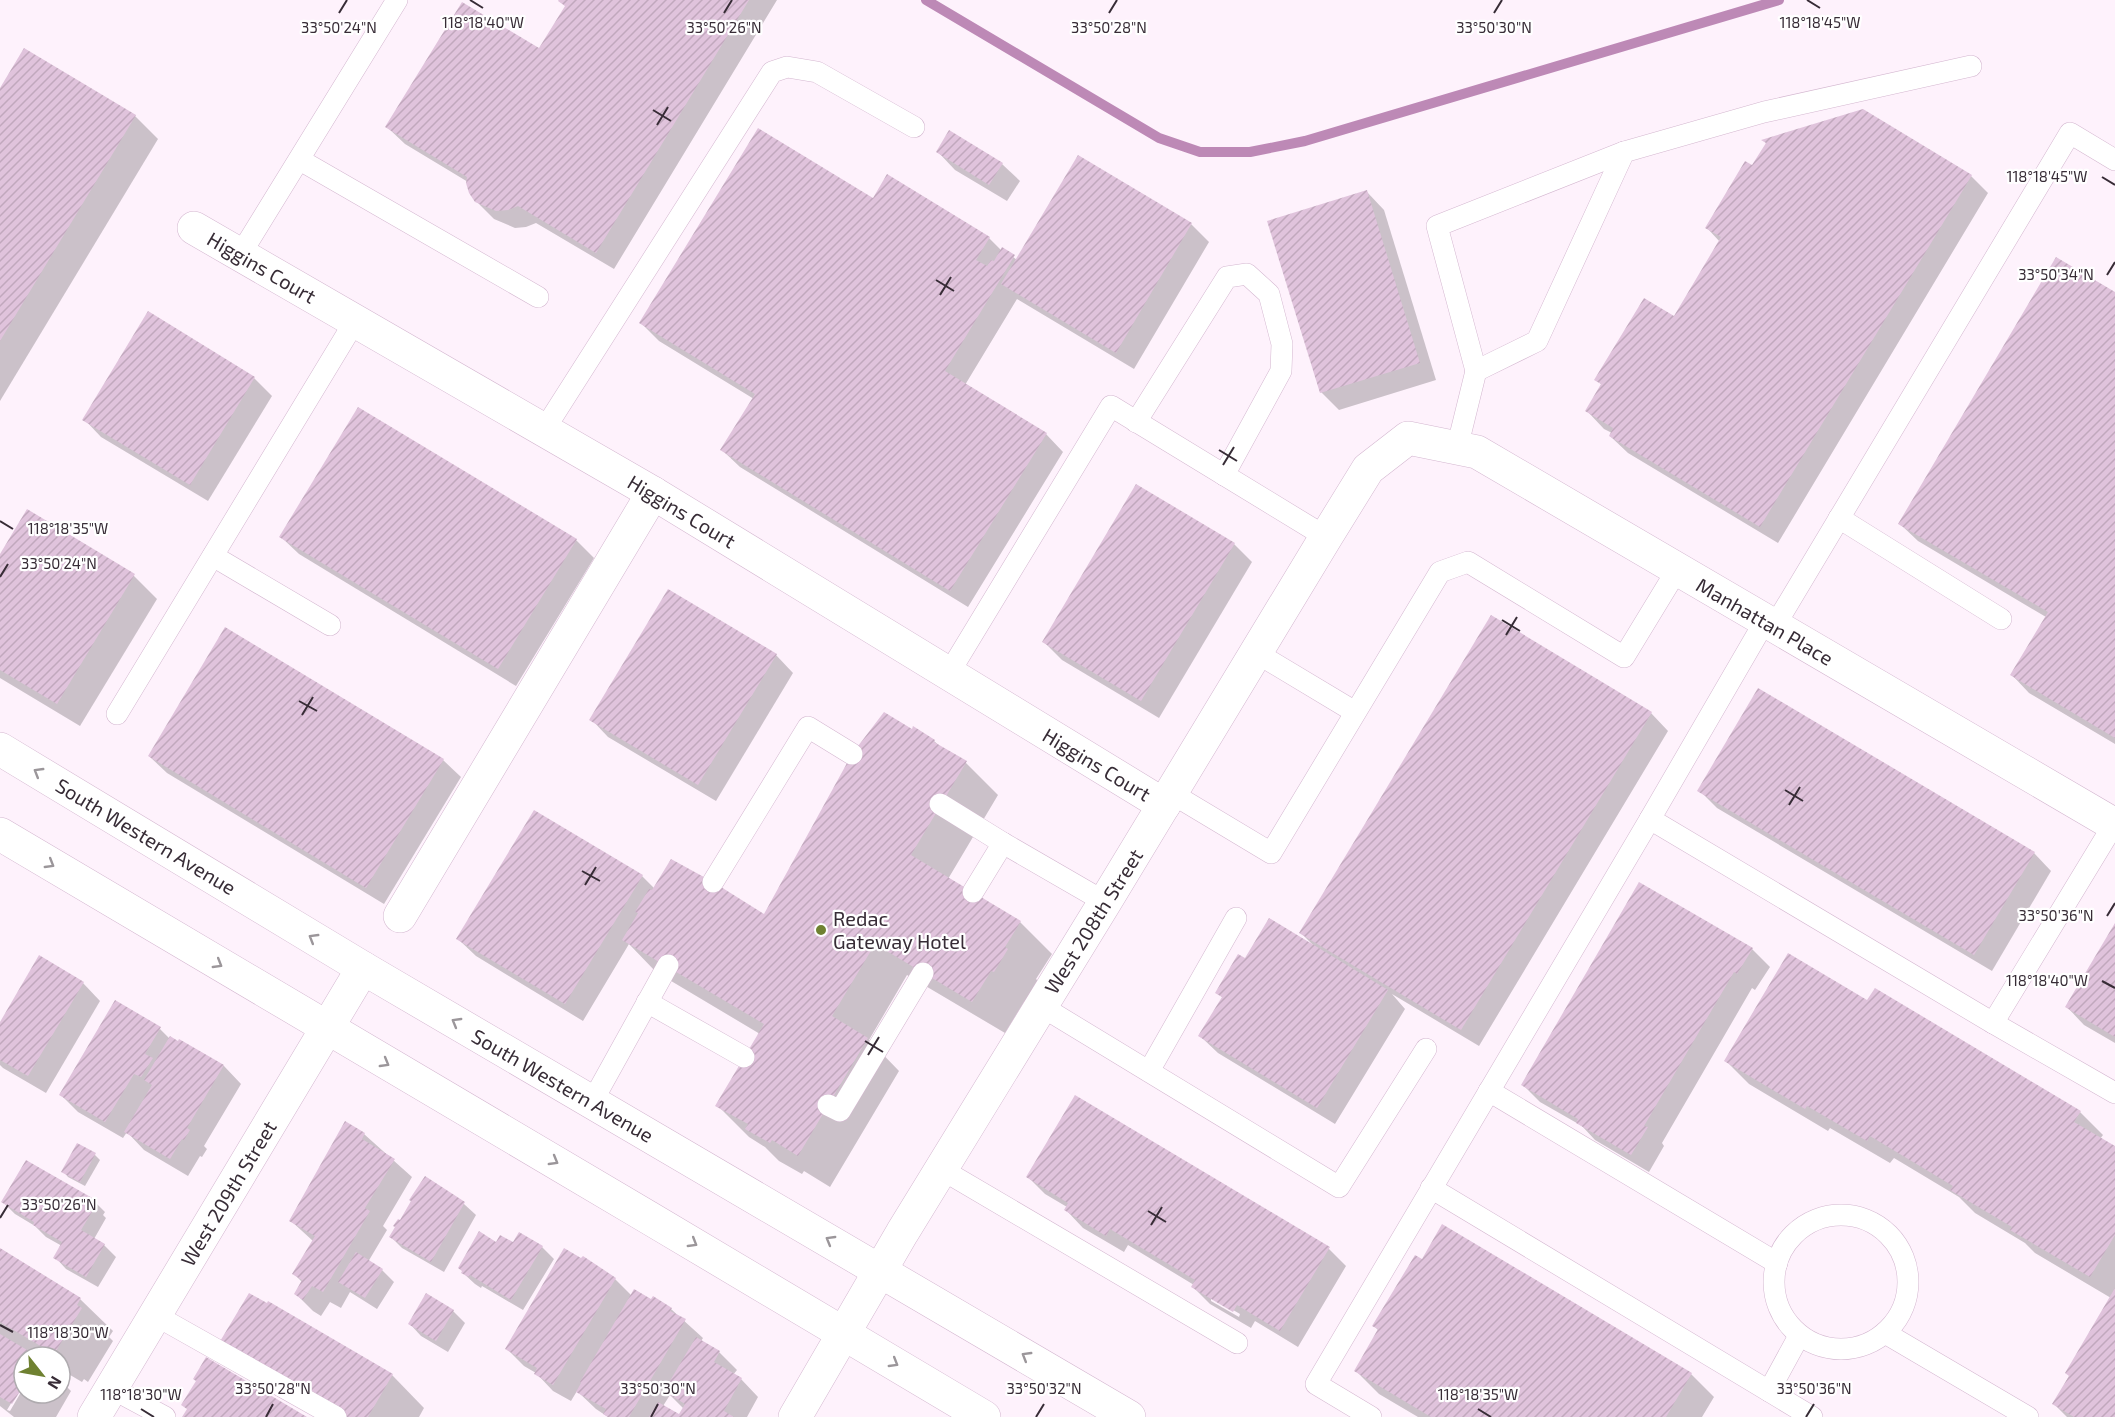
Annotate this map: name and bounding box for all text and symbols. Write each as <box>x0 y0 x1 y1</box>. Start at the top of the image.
text: 118°18'40"W <box>442 13 524 31</box>
text: 118°18'45"W <box>1779 13 1861 31</box>
text: 33°50'24"N <box>301 18 377 36</box>
text: 33°50'26"N <box>686 18 762 36</box>
text: 33°50'28"N <box>1071 18 1147 36</box>
text: 33°50'30"N <box>1456 18 1532 36</box>
text: 118°18'45"W <box>2006 167 2088 185</box>
street label: Higgins Court <box>203 226 321 308</box>
text: 33°50'34"N <box>2018 265 2094 283</box>
street label: Higgins Court <box>624 469 741 553</box>
text: 118°18'35"W <box>28 519 108 537</box>
text: 33°50'24"N <box>21 554 97 572</box>
street label: Manhattan Place <box>1692 572 1838 670</box>
street label: Higgins Court <box>1039 722 1156 806</box>
one-way arrow <box>34 768 44 779</box>
street label: South Western Avenue <box>52 773 240 899</box>
street label: West 208th Street <box>1039 844 1147 998</box>
one-way arrow <box>44 856 54 868</box>
place label: Redac Gateway Hotel <box>833 906 966 953</box>
text: 33°50'36"N <box>2018 906 2094 924</box>
marker: Redac Gateway Hotel <box>814 923 828 937</box>
one-way arrow <box>309 933 319 945</box>
one-way arrow <box>212 956 222 968</box>
text: 118°18'40"W <box>2006 971 2088 989</box>
one-way arrow <box>452 1018 462 1030</box>
street label: South Western Avenue <box>468 1023 658 1147</box>
one-way arrow <box>379 1056 390 1067</box>
street label: West 209th Street <box>175 1116 281 1270</box>
one-way arrow <box>548 1154 558 1166</box>
text: 33°50'26"N <box>21 1195 97 1213</box>
one-way arrow <box>687 1236 697 1248</box>
one-way arrow <box>826 1236 836 1248</box>
text: 118°18'30"W <box>27 1323 109 1341</box>
north arrow <box>12 1345 72 1405</box>
one-way arrow <box>1022 1352 1032 1363</box>
one-way arrow <box>888 1356 898 1368</box>
text: N <box>44 1373 66 1393</box>
text: 33°50'28"N <box>235 1379 311 1397</box>
text: 33°50'30"N <box>620 1379 696 1397</box>
text: 33°50'32"N <box>1007 1379 1082 1397</box>
text: 33°50'36"N <box>1776 1379 1852 1397</box>
text: 118°18'30"W <box>100 1385 182 1403</box>
text: 118°18'35"W <box>1438 1385 1518 1403</box>

